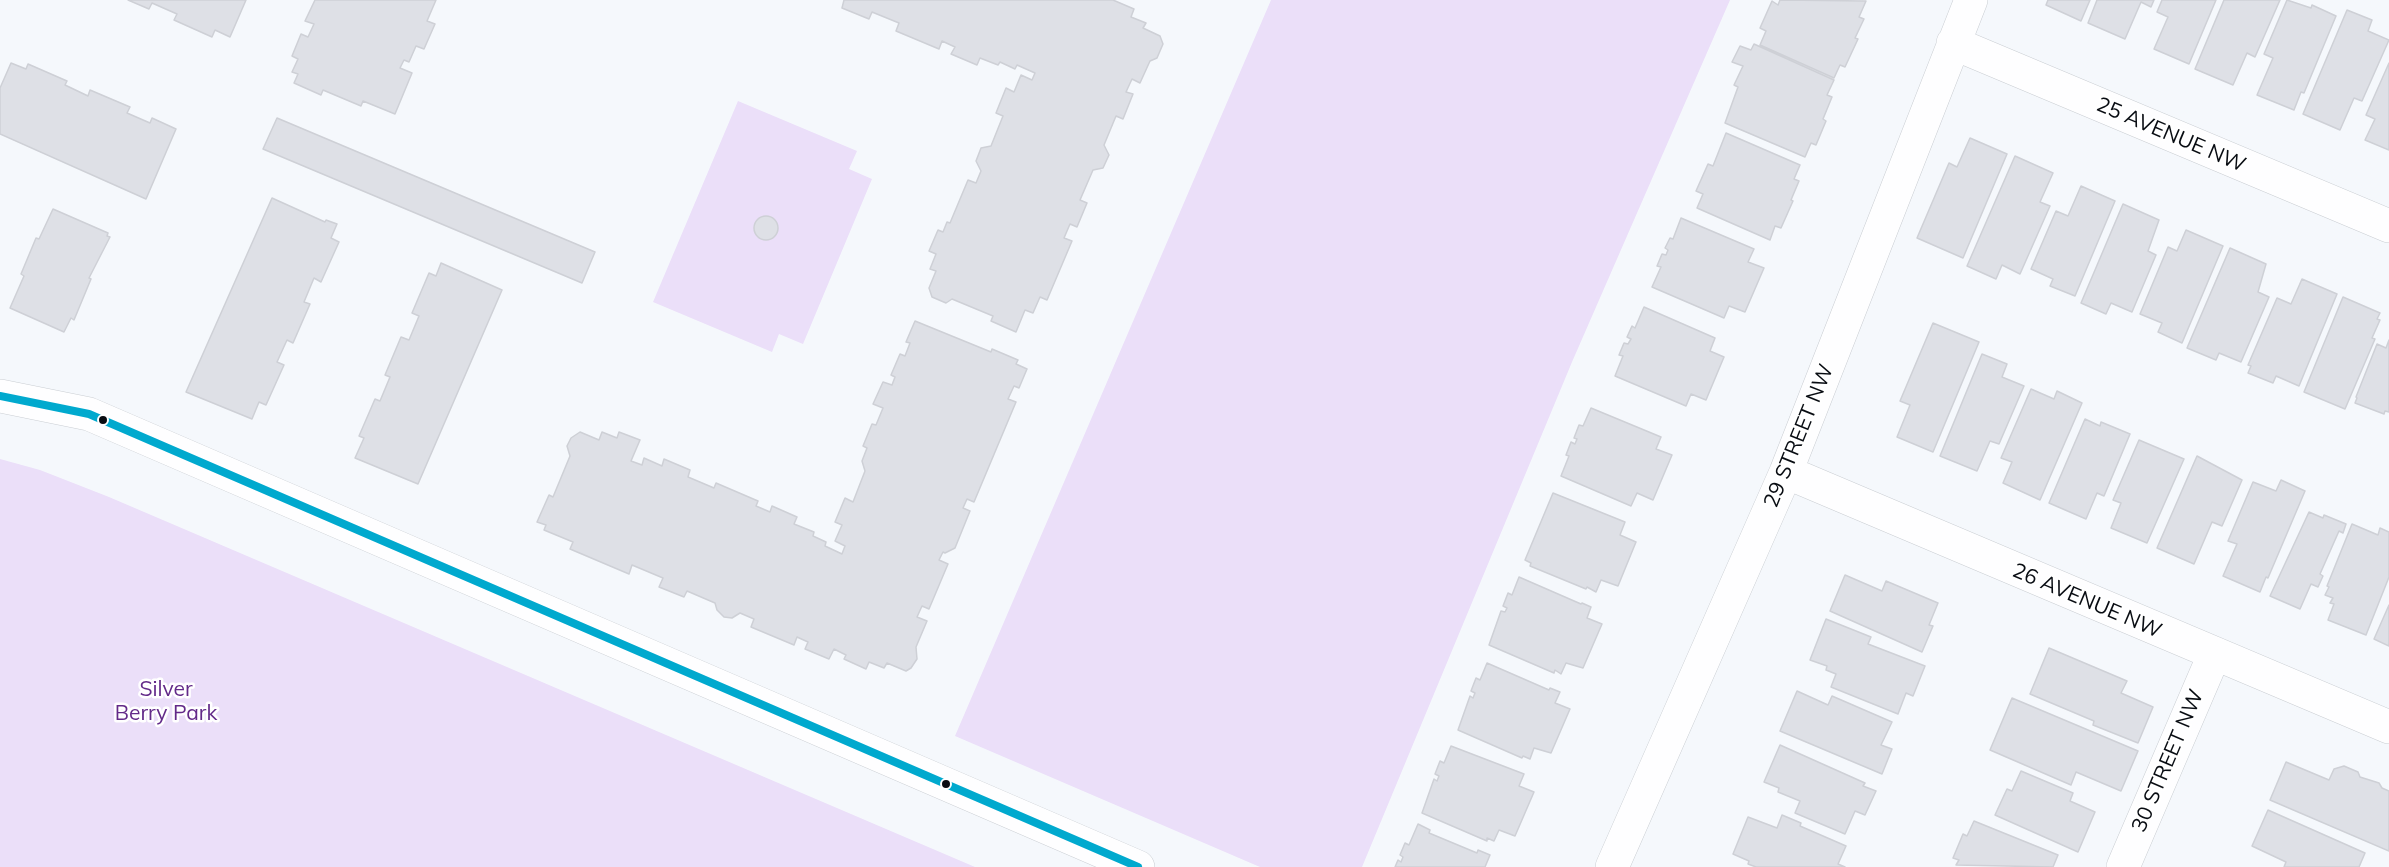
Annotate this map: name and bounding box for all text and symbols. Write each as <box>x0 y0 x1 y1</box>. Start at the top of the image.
street label: 25 AVENUE NW <box>2093 92 2249 178</box>
street label: 29 STREET NW <box>1759 361 1839 511</box>
unlabelled marker <box>97 414 109 426</box>
street label: 26 AVENUE NW <box>2009 558 2165 644</box>
park label: Silver Berry Park <box>115 677 217 727</box>
street label: 30 STREET NW <box>2127 686 2209 836</box>
unlabelled marker <box>940 778 952 790</box>

